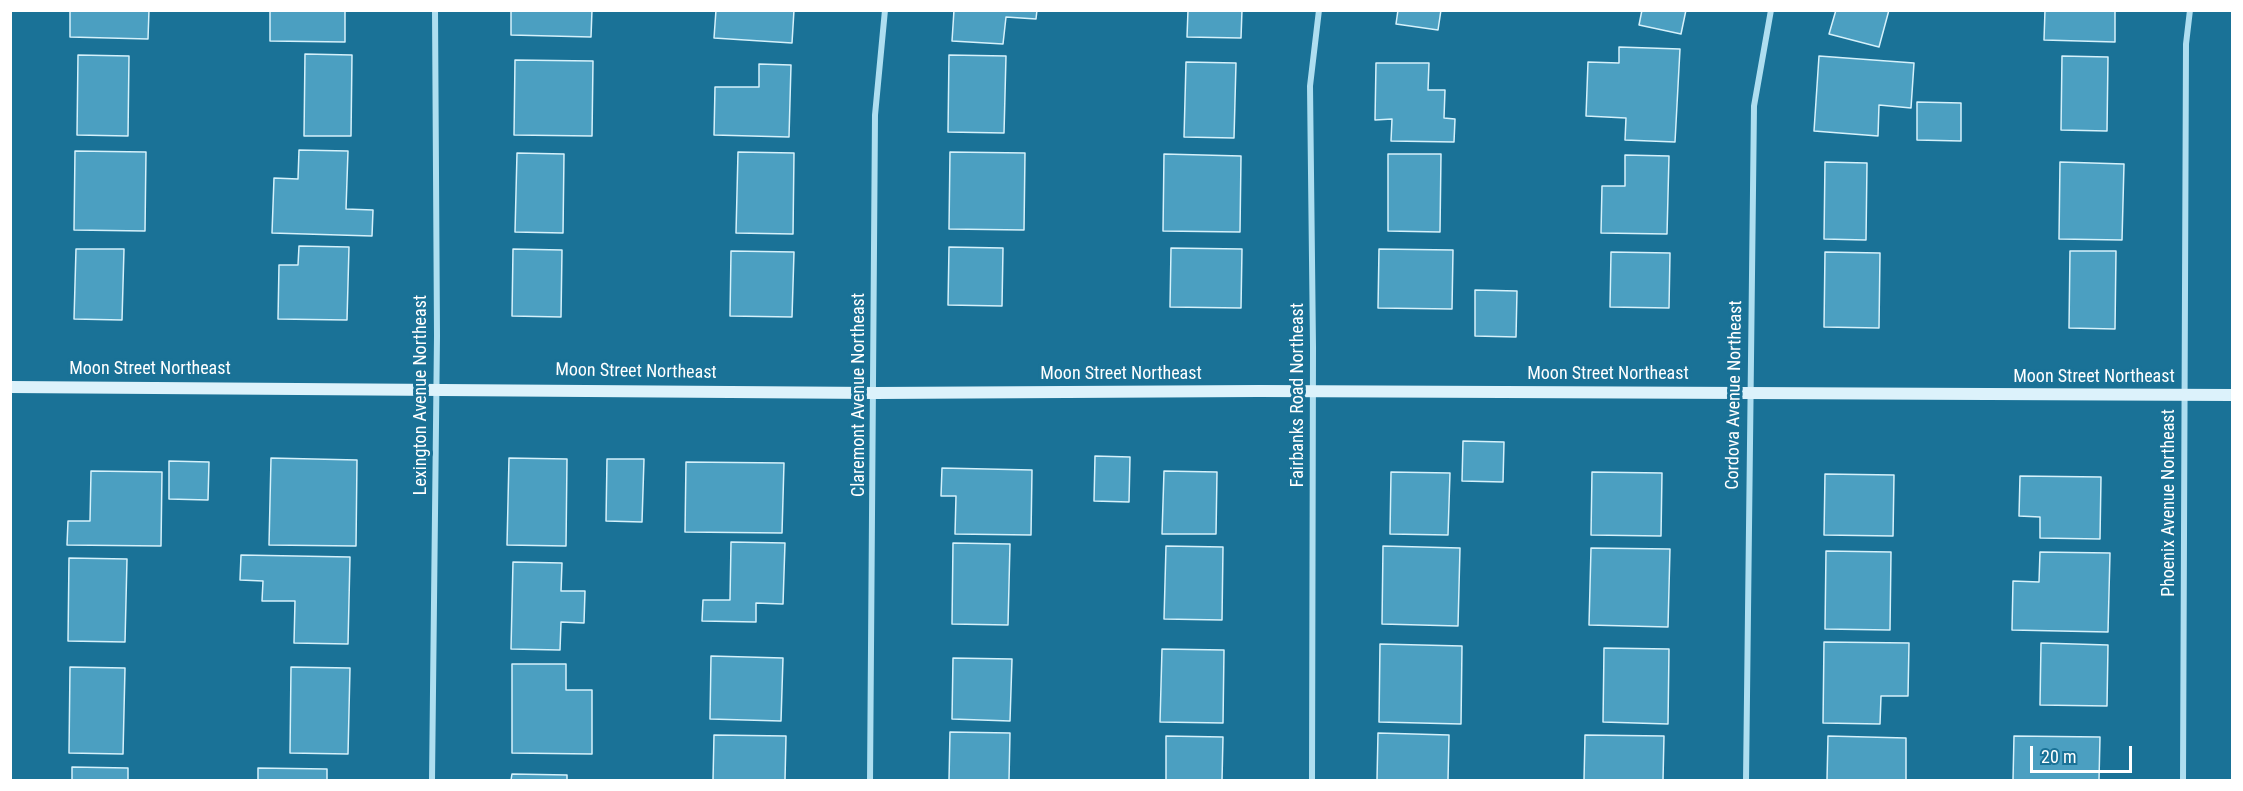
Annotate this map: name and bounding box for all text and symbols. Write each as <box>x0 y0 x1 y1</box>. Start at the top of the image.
street label: Claremont Avenue Northeast <box>848 293 870 497</box>
street label: Lexington Avenue Northeast <box>410 295 432 495</box>
street label: Cordova Avenue Northeast <box>1723 300 1747 490</box>
street label: Fairbanks Road Northeast <box>1287 303 1309 487</box>
street label: Moon Street Northeast <box>69 358 231 380</box>
street label: Moon Street Northeast <box>555 360 717 384</box>
street label: Moon Street Northeast <box>1040 363 1202 385</box>
street label: Moon Street Northeast <box>1527 363 1689 385</box>
street label: Moon Street Northeast <box>2013 366 2175 388</box>
street label: Phoenix Avenue Northeast <box>2158 409 2180 597</box>
scale bar <box>2033 734 2135 772</box>
text: 20 m <box>2041 746 2076 767</box>

